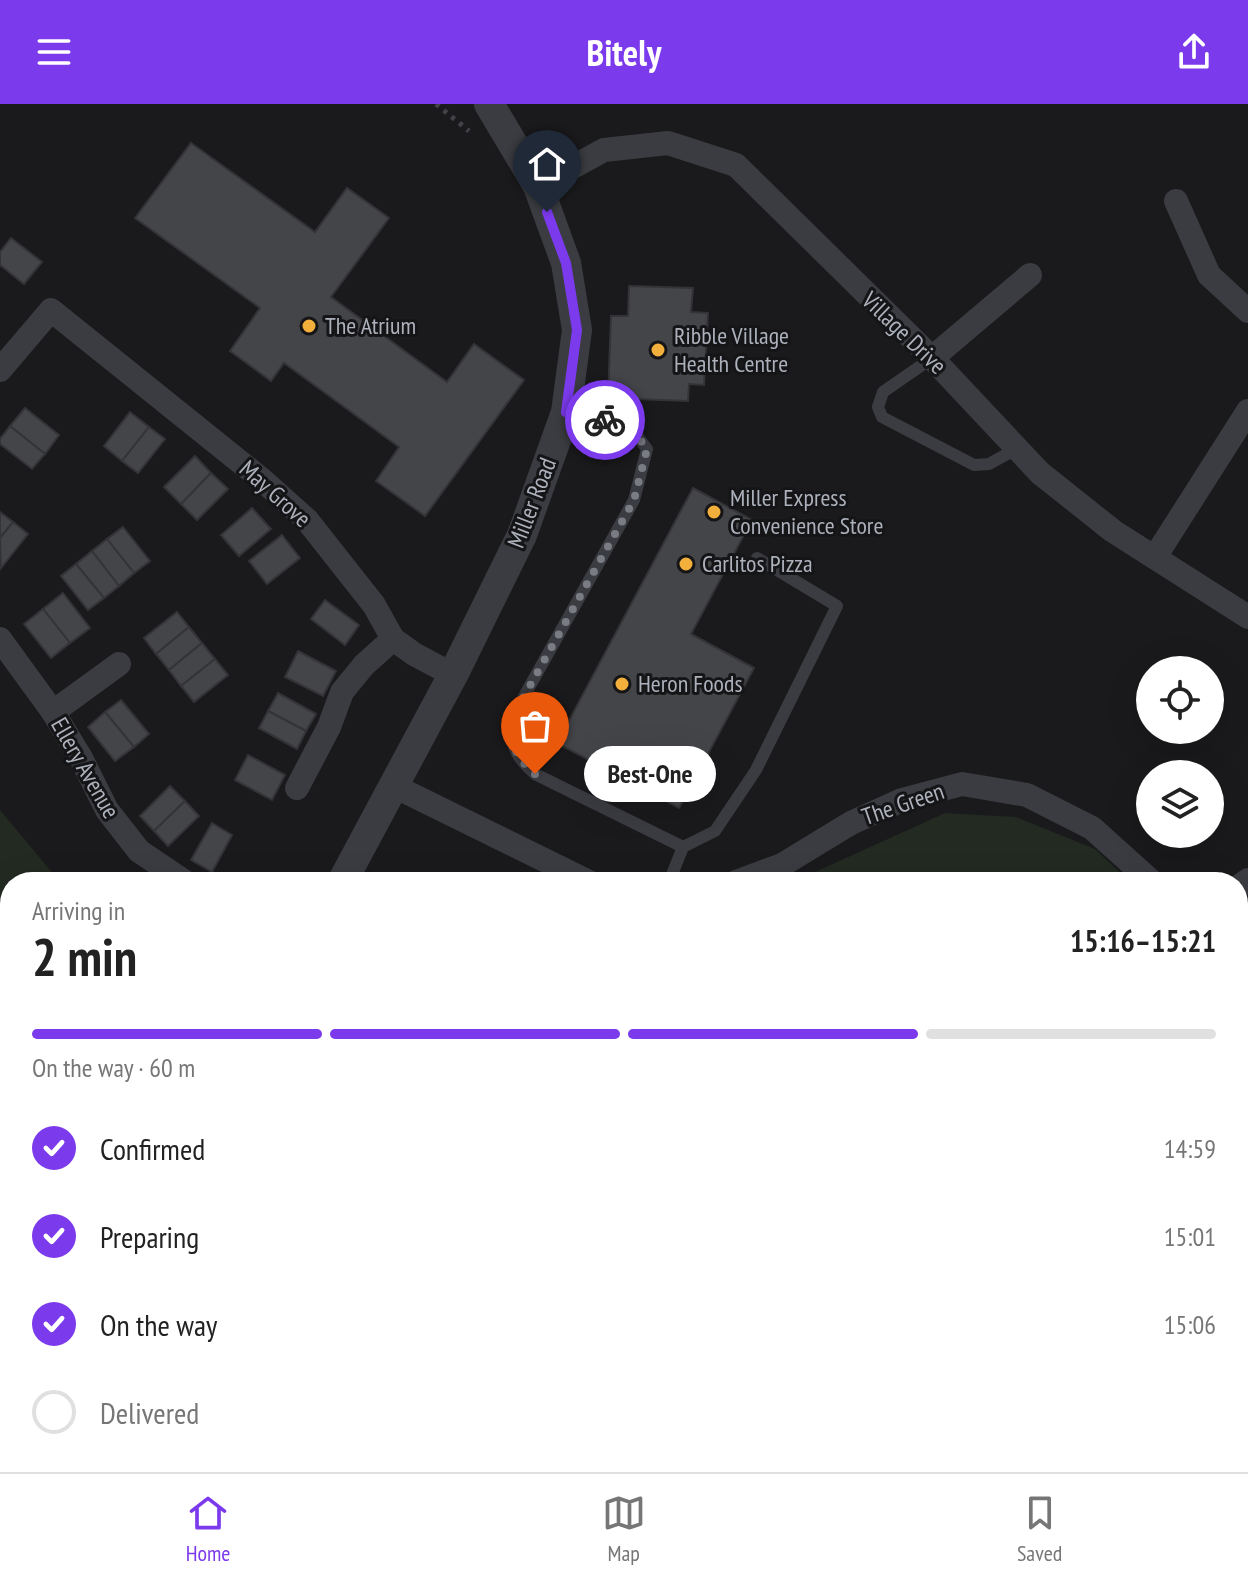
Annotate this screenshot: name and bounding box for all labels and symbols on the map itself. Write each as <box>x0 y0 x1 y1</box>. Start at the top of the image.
pin <box>513 130 581 212</box>
street label: Village Drive <box>855 284 953 381</box>
place label: The Atrium <box>325 310 416 341</box>
marker: The Atrium <box>300 317 318 335</box>
place label: Ribble Village Health Centre <box>674 320 789 379</box>
marker: Ribble Village Health Centre <box>649 341 667 359</box>
courier <box>565 380 645 460</box>
street label: May Grove <box>233 453 318 534</box>
street label: Miller Road <box>500 453 563 552</box>
place label: Miller Express Convenience Store <box>730 482 883 541</box>
marker: Miller Express Convenience Store <box>705 503 723 521</box>
place label: Carlitos Pizza <box>702 548 813 579</box>
marker: Carlitos Pizza <box>677 555 695 573</box>
place label: Heron Foods <box>638 668 743 699</box>
marker: Heron Foods <box>613 675 631 693</box>
pin <box>501 692 569 774</box>
street label: Ellery Avenue <box>44 712 127 824</box>
callout: Best-One <box>583 746 715 802</box>
street label: The Green <box>858 775 948 832</box>

